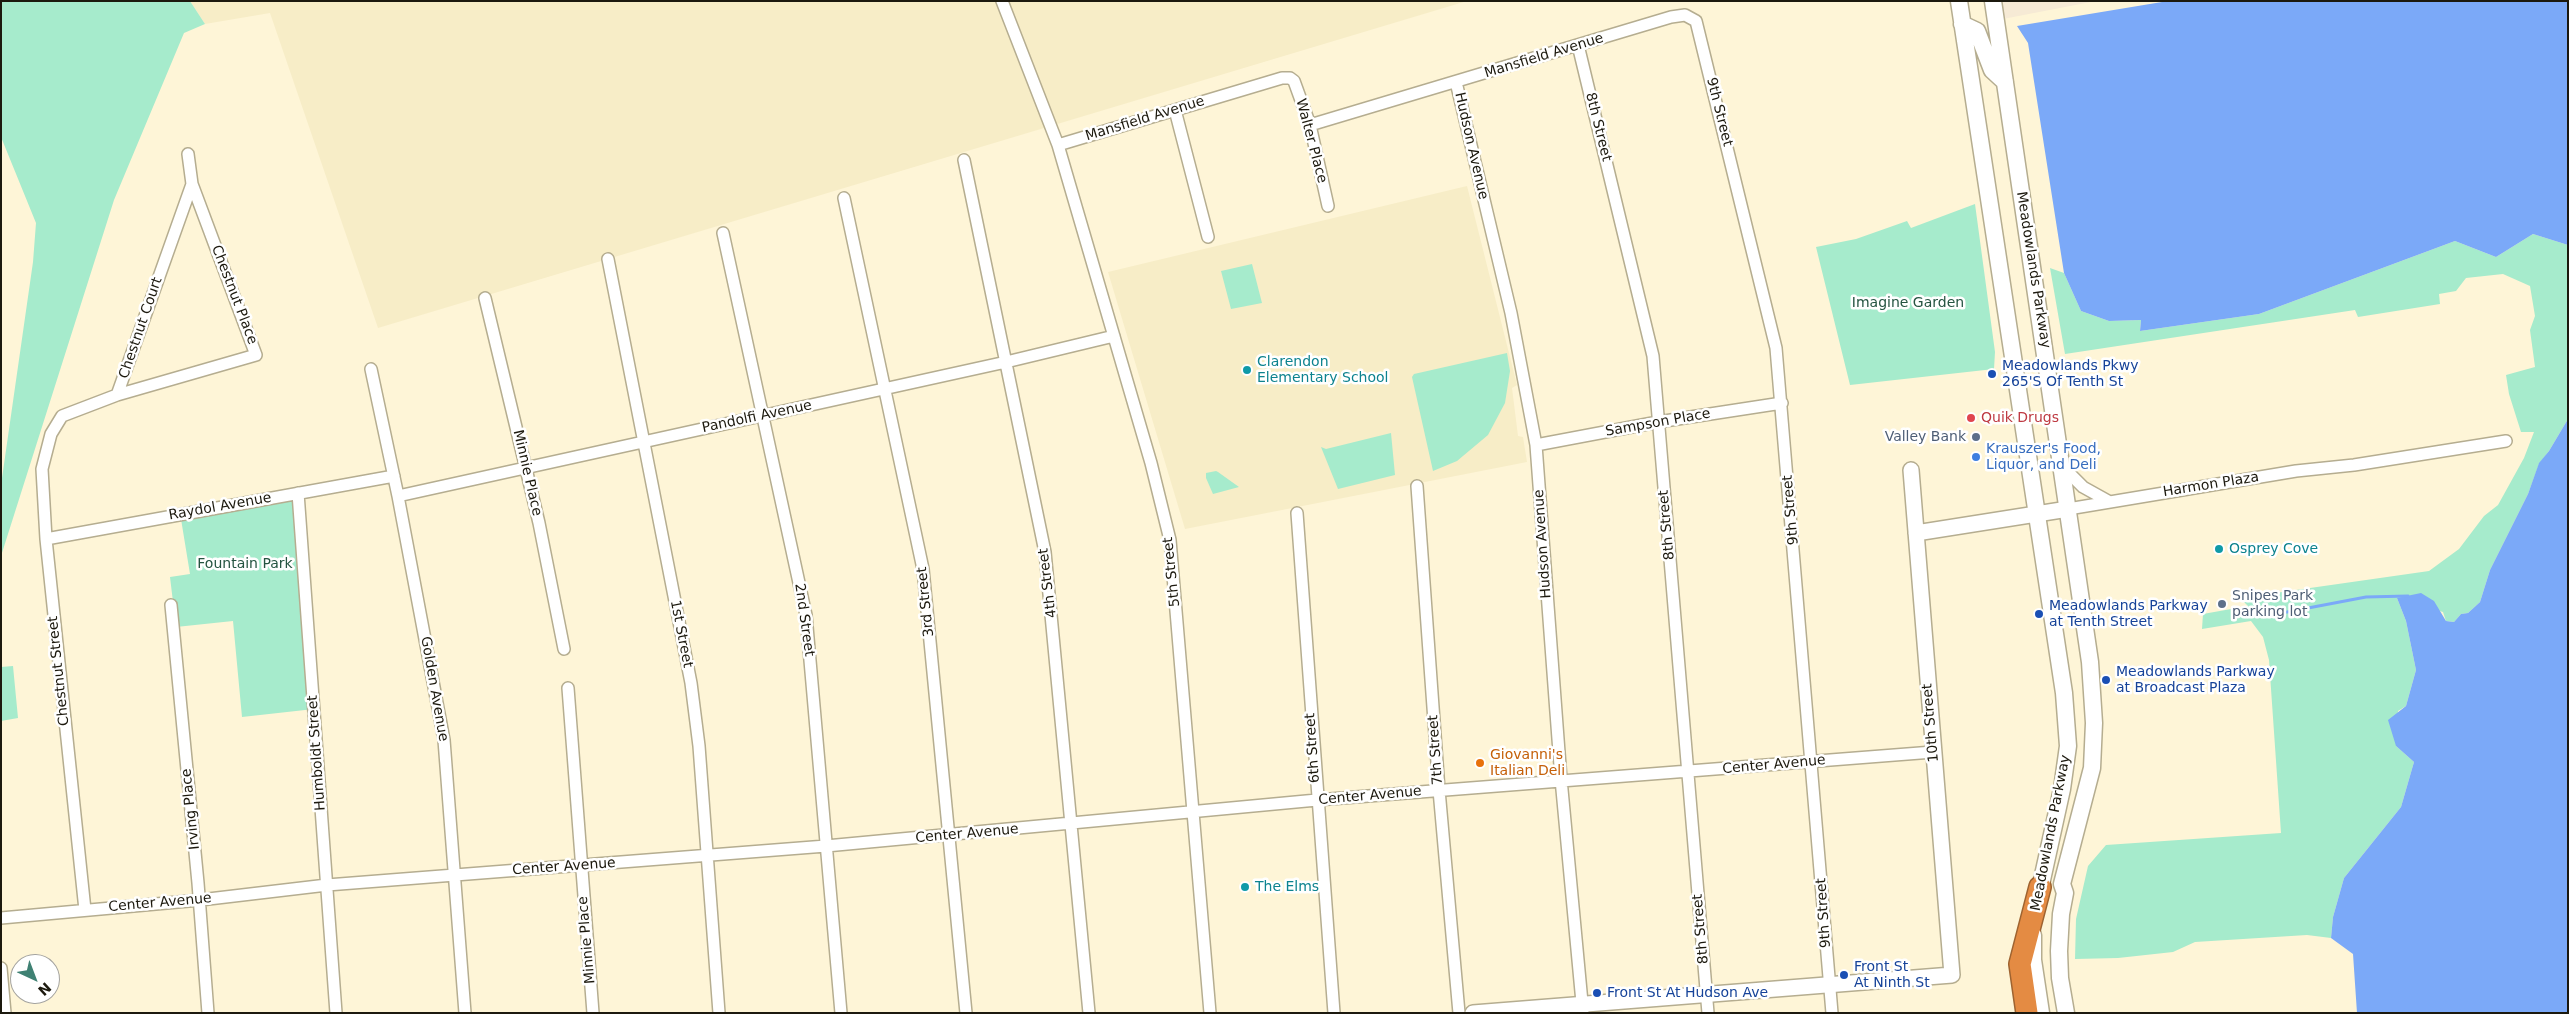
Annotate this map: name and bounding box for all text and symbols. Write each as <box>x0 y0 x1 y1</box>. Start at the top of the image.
street label: Mansfield Avenue <box>1482 30 1606 82</box>
street label: 9th Street <box>1702 76 1736 148</box>
street label: Hudson Avenue <box>1451 91 1491 201</box>
street label: 8th Street <box>1581 91 1615 163</box>
street label: Mansfield Avenue <box>1083 93 1207 145</box>
street label: Walter Place <box>1292 97 1330 185</box>
street label: Meadowlands Parkway <box>2012 190 2054 350</box>
street label: Chestnut Place <box>207 243 261 347</box>
street label: Chestnut Court <box>116 275 166 381</box>
park label: Imagine Garden <box>1852 295 1964 311</box>
place label: Clarendon Elementary School <box>1257 354 1389 387</box>
place label: Meadowlands Pkwy 265'S Of Tenth St <box>2002 358 2138 391</box>
marker: Clarendon Elementary School <box>1241 364 1253 376</box>
marker: Meadowlands Pkwy 265'S Of Tenth St <box>1986 368 1998 380</box>
street label: Pandolfi Avenue <box>701 397 813 437</box>
street label: Sampson Place <box>1604 405 1712 441</box>
place label: Quik Drugs <box>1981 410 2059 426</box>
marker: Quik Drugs <box>1965 412 1977 424</box>
street label: Minnie Place <box>509 428 545 518</box>
place label: Valley Bank <box>1885 429 1966 445</box>
marker: Valley Bank <box>1970 431 1982 443</box>
place label: Krauszer's Food, Liquor, and Deli <box>1986 441 2101 474</box>
marker: Krauszer's Food, Liquor, and Deli <box>1970 451 1982 463</box>
street label: Harmon Plaza <box>2162 469 2260 501</box>
street label: 9th Street <box>1780 474 1802 546</box>
street label: Hudson Avenue <box>1531 489 1555 599</box>
street label: 8th Street <box>1656 489 1678 561</box>
street label: Raydol Avenue <box>167 490 273 524</box>
street label: 5th Street <box>1160 536 1184 608</box>
place label: Osprey Cove <box>2229 541 2318 557</box>
marker: Osprey Cove <box>2213 543 2225 555</box>
street label: 4th Street <box>1035 547 1061 619</box>
park label: Fountain Park <box>197 556 293 572</box>
street label: 3rd Street <box>914 566 938 638</box>
street label: 2nd Street <box>791 582 817 658</box>
place label: Snipes Park parking lot <box>2232 588 2313 620</box>
place label: Meadowlands Parkway at Tenth Street <box>2049 598 2208 630</box>
marker: Snipes Park parking lot <box>2216 598 2228 610</box>
street label: 1st Street <box>666 599 696 669</box>
marker: Meadowlands Parkway at Tenth Street <box>2033 608 2045 620</box>
street label: Chestnut Street <box>45 615 73 727</box>
street label: Golden Avenue <box>417 635 451 743</box>
place label: Meadowlands Parkway at Broadcast Plaza <box>2116 664 2275 696</box>
marker: Meadowlands Parkway at Broadcast Plaza <box>2100 674 2112 686</box>
street label: 10th Street <box>1919 683 1943 763</box>
street label: Humboldt Street <box>305 695 329 811</box>
street label: 6th Street <box>1302 712 1324 784</box>
street label: 7th Street <box>1425 714 1447 786</box>
place label: Giovanni's Italian Deli <box>1490 747 1565 780</box>
street label: Center Avenue <box>1722 752 1826 778</box>
street label: Meadowlands Parkway <box>2028 753 2074 913</box>
marker: Giovanni's Italian Deli <box>1474 757 1486 769</box>
street label: Irving Place <box>178 768 204 850</box>
street label: Center Avenue <box>1318 783 1422 809</box>
street label: Center Avenue <box>915 821 1019 847</box>
street label: Center Avenue <box>512 855 616 879</box>
street label: 9th Street <box>1813 877 1835 949</box>
place label: The Elms <box>1255 879 1319 895</box>
marker: The Elms <box>1239 881 1251 893</box>
street label: Center Avenue <box>108 890 212 916</box>
street label: 8th Street <box>1690 893 1712 965</box>
street label: Minnie Place <box>575 895 599 985</box>
north arrow <box>10 954 60 1004</box>
place label: Front St At Ninth St <box>1854 959 1930 992</box>
marker: Front St At Ninth St <box>1838 969 1850 981</box>
text: N <box>35 979 54 999</box>
place label: Front St At Hudson Ave <box>1607 985 1768 1001</box>
marker: Front St At Hudson Ave <box>1591 987 1603 999</box>

